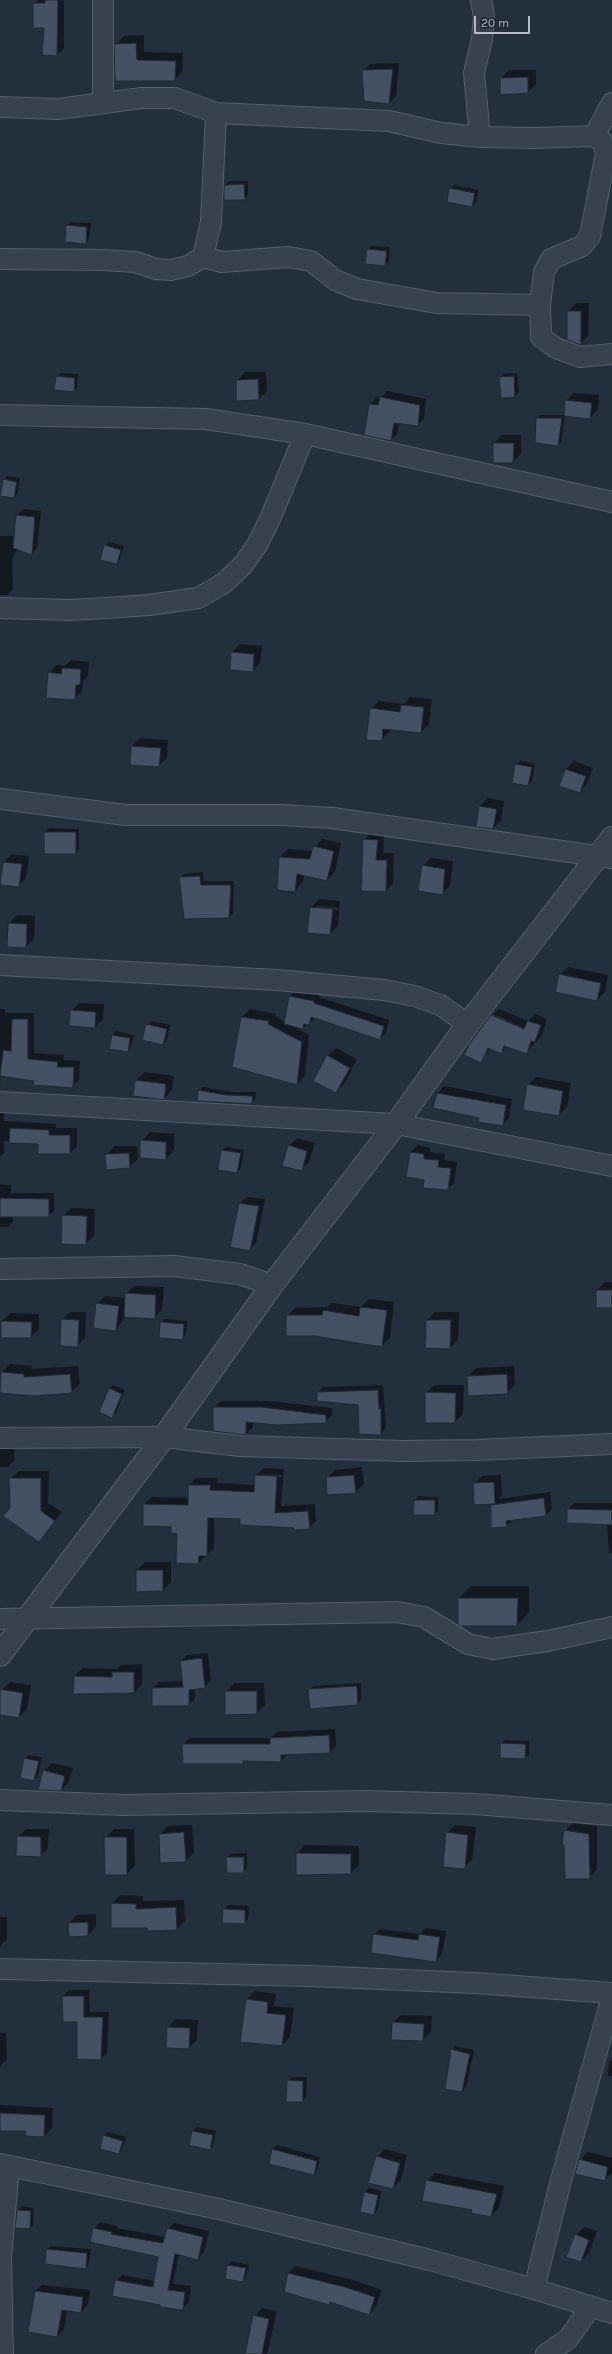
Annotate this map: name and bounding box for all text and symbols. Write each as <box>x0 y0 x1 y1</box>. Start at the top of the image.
scale bar <box>476 8 532 34</box>
text: 20 m <box>481 16 509 30</box>

